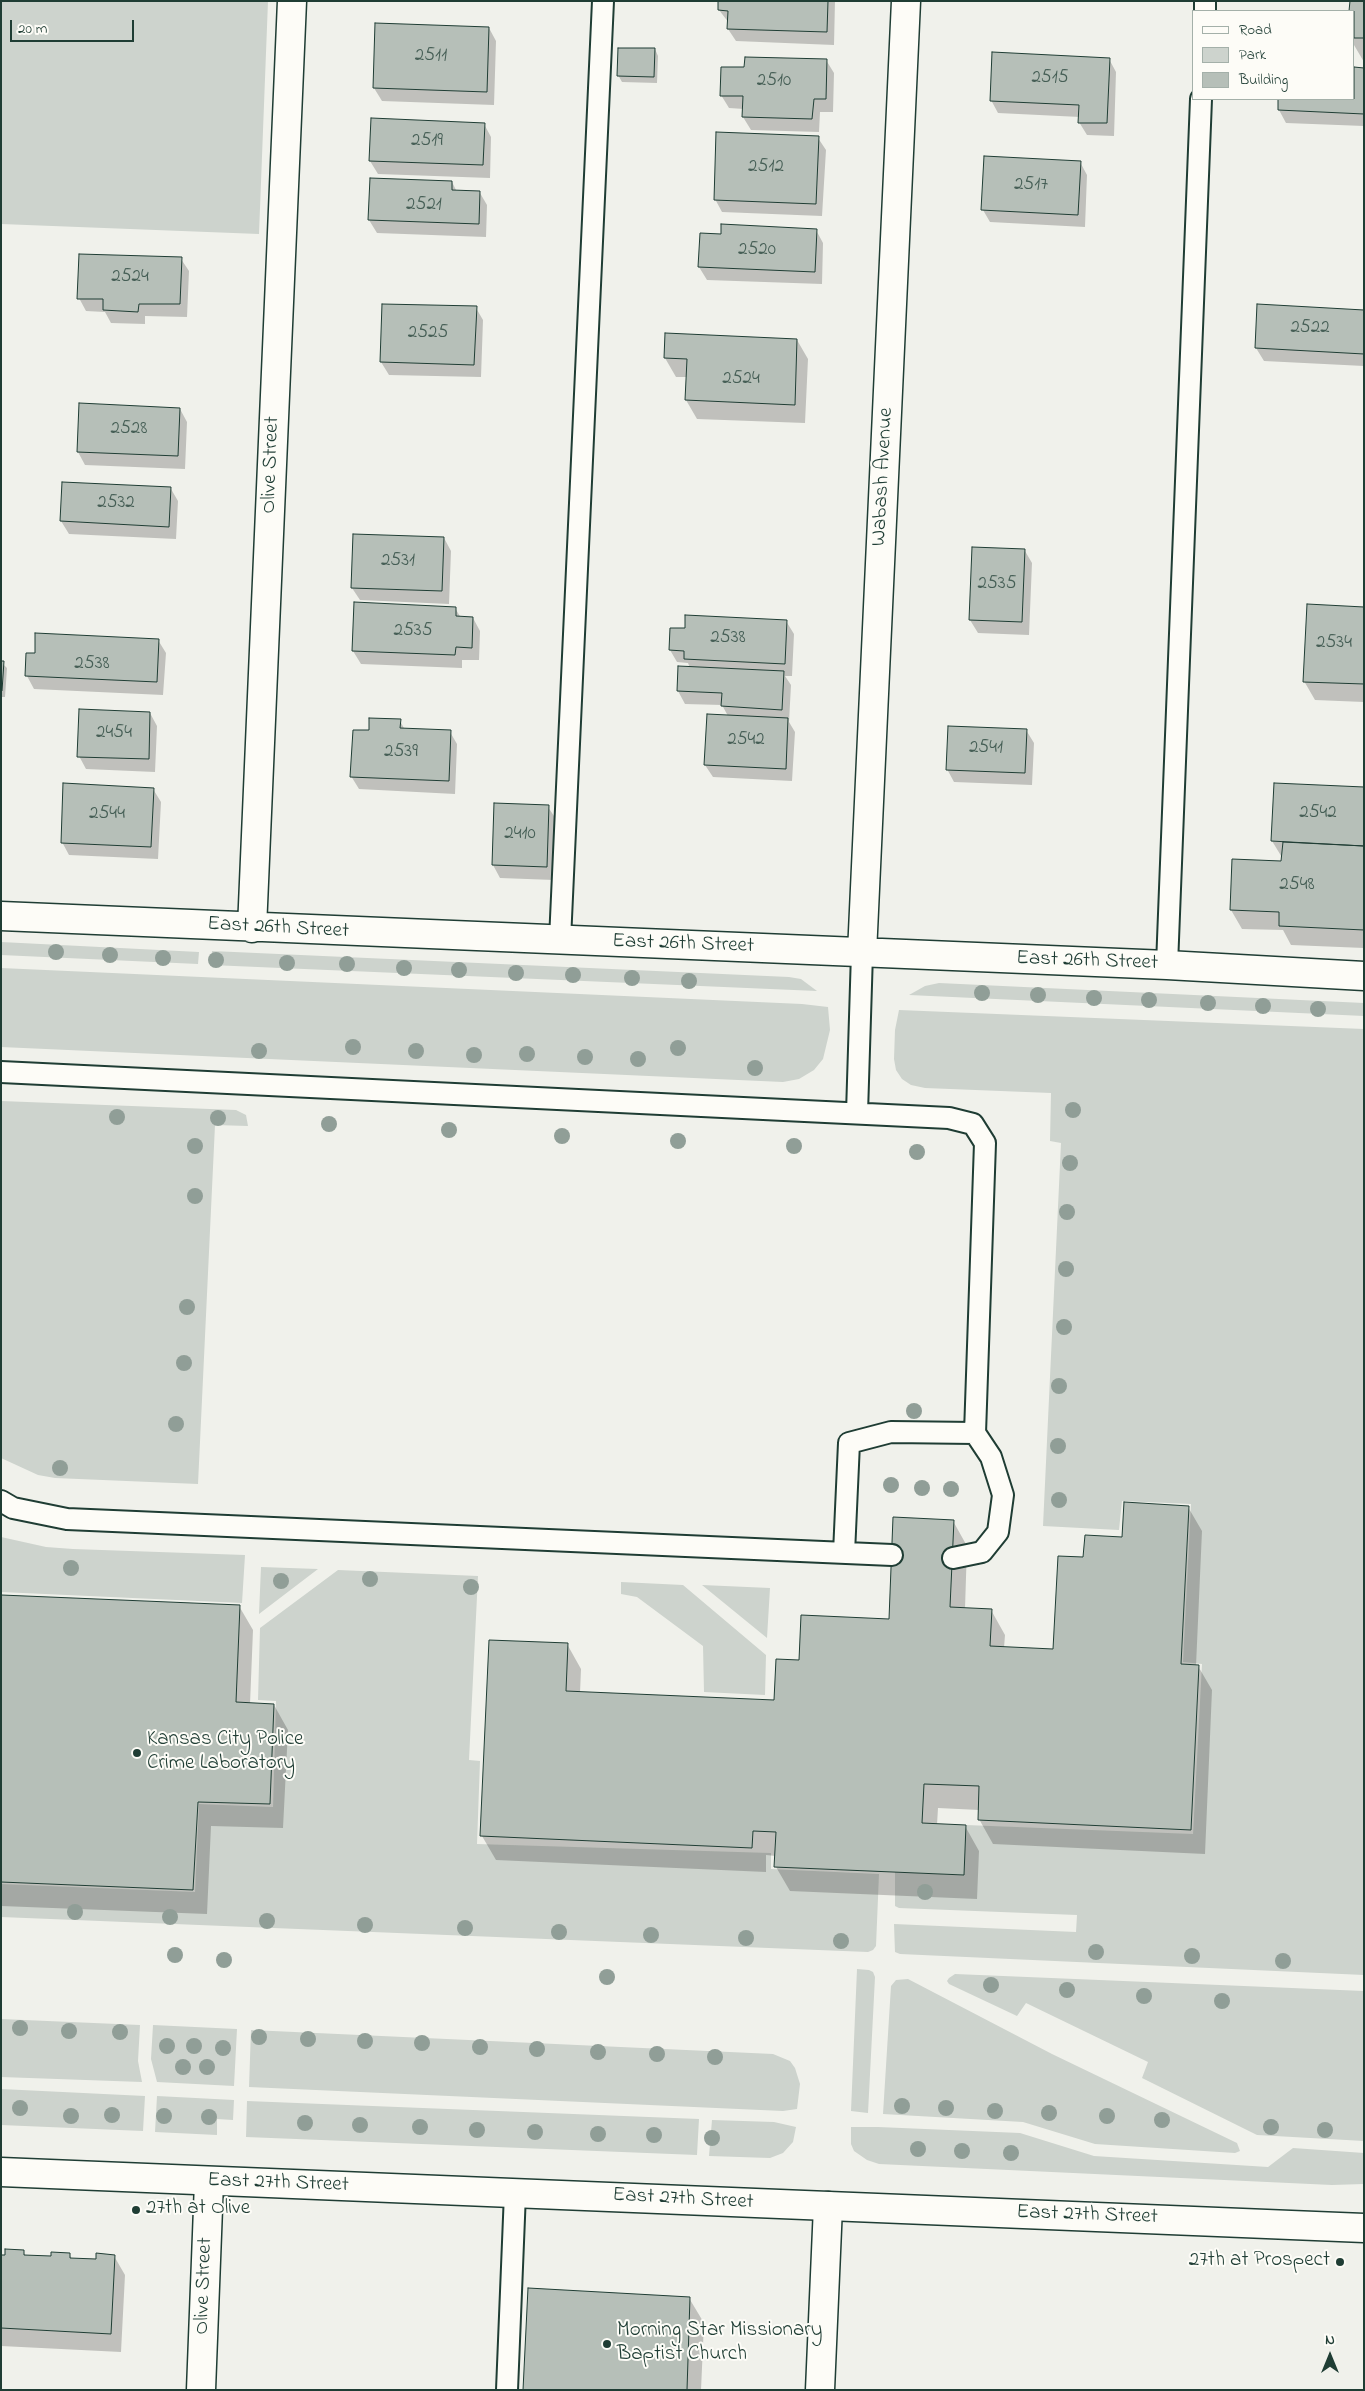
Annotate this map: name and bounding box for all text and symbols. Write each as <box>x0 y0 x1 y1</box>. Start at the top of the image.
scale bar <box>12 10 136 42</box>
legend <box>1192 10 1355 100</box>
text: 20 m <box>18 18 47 40</box>
text: Road <box>1239 19 1272 41</box>
text: Park <box>1239 44 1266 66</box>
house number: 2511 <box>415 46 447 68</box>
house number: 2515 <box>1031 68 1069 90</box>
text: Building <box>1239 69 1288 91</box>
house number: 2510 <box>757 71 791 93</box>
house number: 2519 <box>411 131 443 153</box>
house number: 2512 <box>748 157 784 179</box>
house number: 2517 <box>1014 175 1048 197</box>
house number: 2521 <box>406 195 442 217</box>
house number: 2520 <box>738 240 776 262</box>
house number: 2524 <box>111 267 149 289</box>
house number: 2522 <box>1290 318 1330 340</box>
house number: 2525 <box>408 323 448 345</box>
house number: 2524 <box>722 369 760 391</box>
street label: Wabash Avenue <box>868 407 900 547</box>
street label: Olive Street <box>258 416 286 514</box>
house number: 2528 <box>111 419 147 441</box>
house number: 2532 <box>97 493 135 515</box>
house number: 2531 <box>381 551 415 573</box>
house number: 2535 <box>977 574 1017 596</box>
house number: 2535 <box>393 621 433 643</box>
house number: 2538 <box>710 628 746 650</box>
house number: 2534 <box>1316 633 1352 655</box>
house number: 2538 <box>74 654 110 676</box>
house number: 2454 <box>96 723 132 745</box>
house number: 2542 <box>727 730 765 752</box>
house number: 2541 <box>969 738 1003 760</box>
house number: 2539 <box>384 742 418 764</box>
house number: 2542 <box>1299 803 1337 825</box>
house number: 2544 <box>89 804 125 826</box>
house number: 2410 <box>504 824 536 846</box>
house number: 2548 <box>1279 875 1315 897</box>
street label: East 26th Street <box>206 913 350 945</box>
street label: East 26th Street <box>612 930 754 960</box>
street label: East 26th Street <box>1016 947 1158 977</box>
place label: Kansas City Police Crime Laboratory <box>147 1728 303 1778</box>
marker: Kansas City Police Crime Laboratory <box>131 1747 143 1759</box>
street label: East 27th Street <box>207 2169 349 2199</box>
street label: East 27th Street <box>612 2184 754 2216</box>
place label: 27th at Olive <box>146 2197 250 2223</box>
street label: East 27th Street <box>1016 2201 1158 2231</box>
marker: 27th at Olive <box>130 2204 142 2216</box>
street label: Olive Street <box>191 2237 219 2335</box>
place label: 27th at Prospect <box>1189 2249 1330 2275</box>
marker: 27th at Prospect <box>1334 2256 1346 2268</box>
place label: Morning Star Missionary Baptist Church <box>617 2319 822 2369</box>
text: N <box>1325 2330 1335 2351</box>
north arrow <box>1305 2331 1355 2381</box>
marker: Morning Star Missionary Baptist Church <box>601 2338 613 2350</box>

